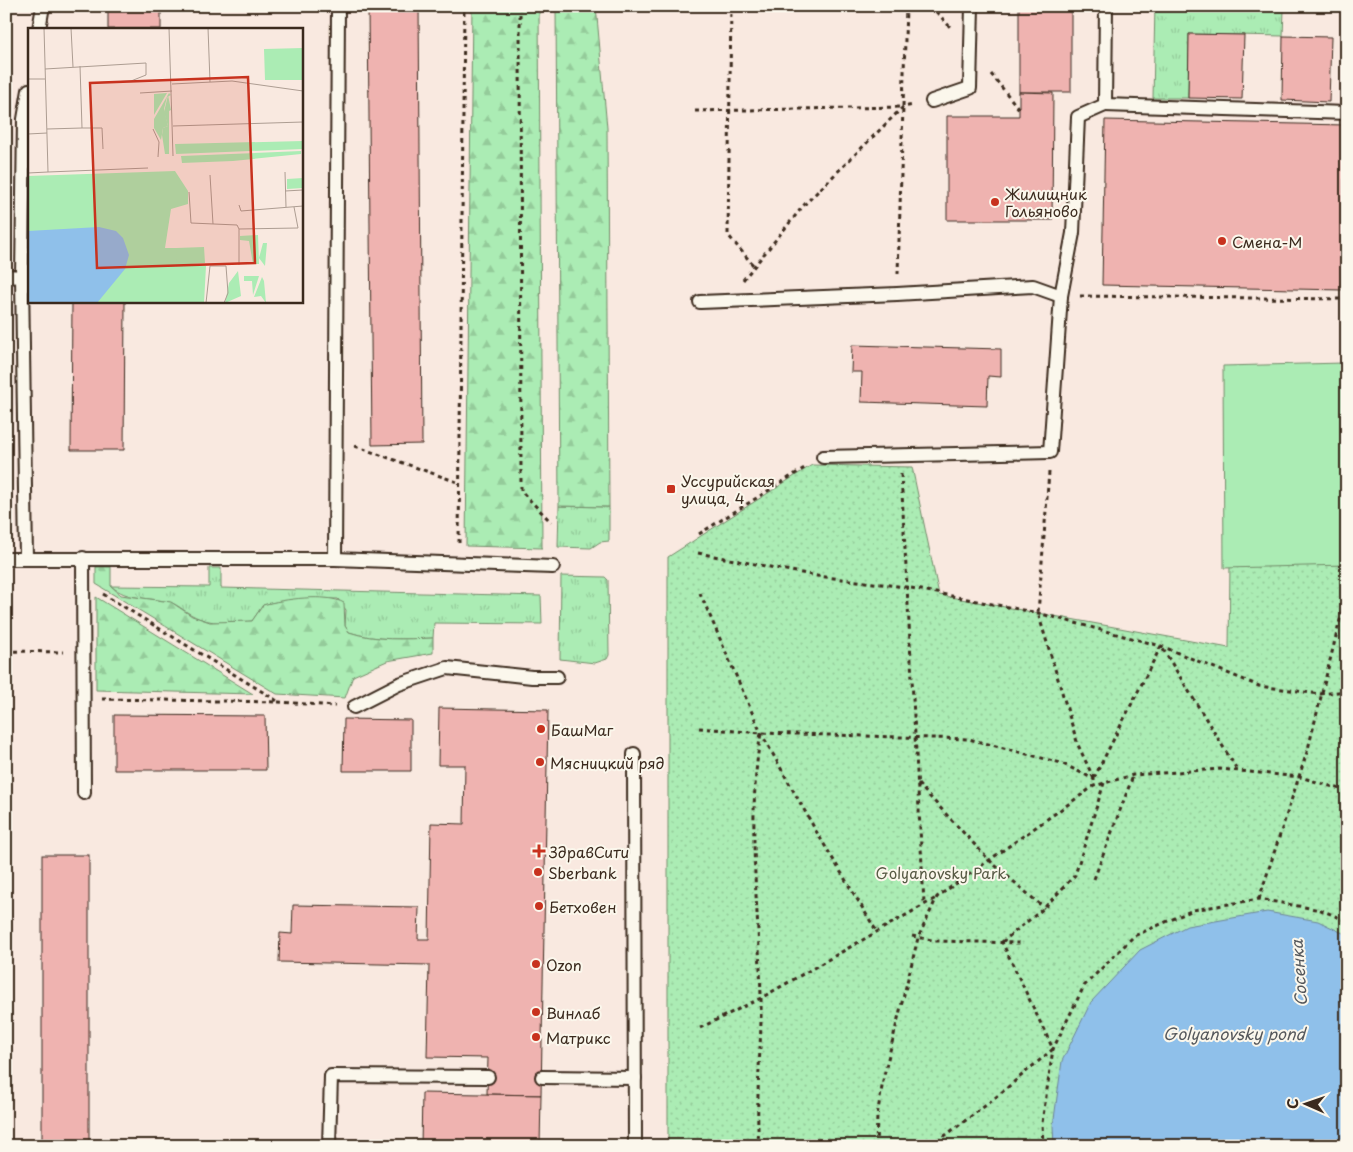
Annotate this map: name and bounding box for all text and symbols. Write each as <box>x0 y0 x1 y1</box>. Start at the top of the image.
inset map <box>28 28 302 302</box>
place label: Жилищник Гольяново <box>1004 182 1087 222</box>
marker: Жилищник Гольяново <box>989 196 1001 208</box>
place label: Смена-М <box>1232 230 1302 253</box>
marker: Смена-М <box>1216 235 1228 247</box>
place label: Уссурийская улица, 4 <box>681 469 775 509</box>
marker: Уссурийская улица, 4 <box>665 483 677 495</box>
place label: БашМаг <box>551 718 614 741</box>
marker: БашМаг <box>535 723 547 735</box>
place label: Мясницкий ряд <box>550 751 664 774</box>
marker: Мясницкий ряд <box>534 756 546 768</box>
place label: ЗдравСити <box>548 840 629 863</box>
marker: ЗдравСити <box>533 845 545 857</box>
place label: Sberbank <box>548 861 617 884</box>
park label: Golyanovsky Park <box>875 861 1007 884</box>
marker: Sberbank <box>532 866 544 878</box>
place label: Бетховен <box>549 895 617 918</box>
marker: Бетховен <box>533 900 545 912</box>
water label: Сосенка <box>1284 938 1312 1007</box>
place label: Ozon <box>546 953 582 976</box>
marker: Ozon <box>530 958 542 970</box>
place label: Винлаб <box>546 1001 600 1024</box>
marker: Винлаб <box>530 1006 542 1018</box>
water label: Golyanovsky pond <box>1163 1021 1308 1045</box>
place label: Матрикс <box>546 1026 611 1049</box>
marker: Матрикс <box>530 1031 542 1043</box>
north arrow <box>1280 1080 1330 1130</box>
text: С <box>1282 1098 1303 1109</box>

